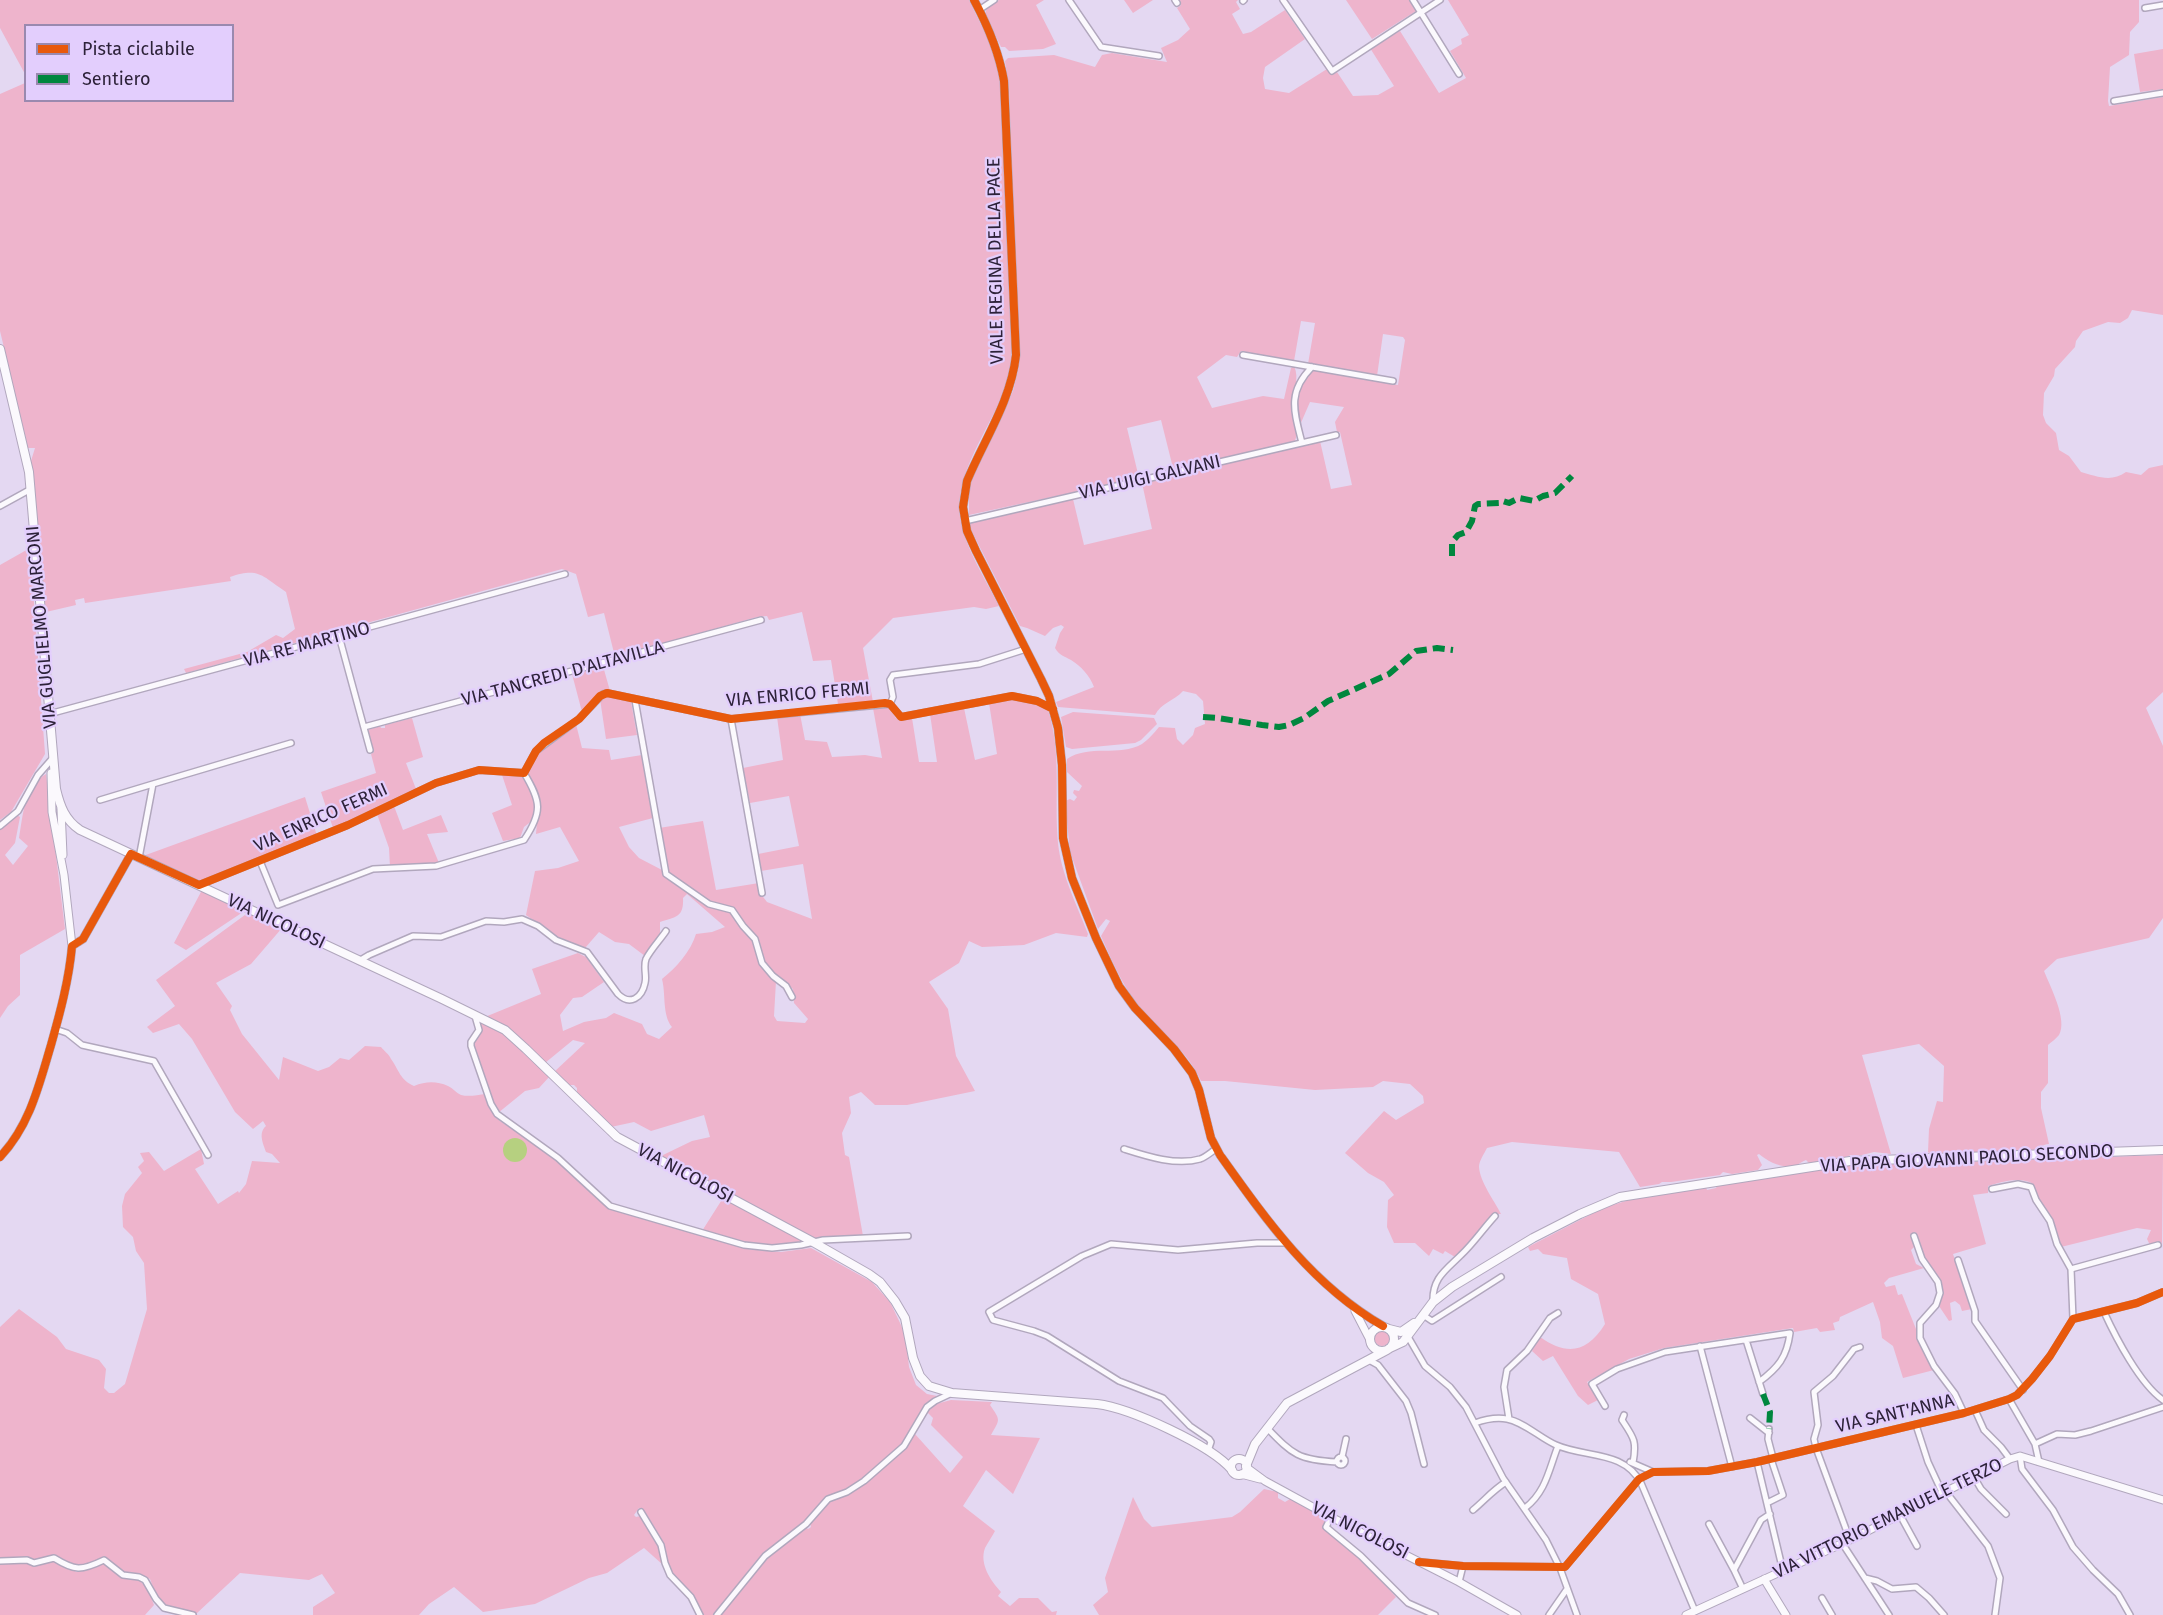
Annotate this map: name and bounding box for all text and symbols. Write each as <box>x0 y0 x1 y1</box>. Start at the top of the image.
legend <box>24 24 234 102</box>
text: Pista ciclabile <box>82 38 195 60</box>
text: Sentiero <box>82 68 150 90</box>
street label: VIALE REGINA DELLA PACE <box>983 157 1009 365</box>
street label: VIA LUIGI GALVANI <box>1077 451 1223 505</box>
street label: VIA GUGLIELMO MARCONI <box>22 525 62 729</box>
street label: VIA RE MARTINO <box>241 618 373 672</box>
street label: VIA TANCREDI D'ALTAVILLA <box>460 637 666 711</box>
street label: VIA ENRICO FERMI <box>725 678 871 712</box>
street label: VIA ENRICO FERMI <box>251 779 391 857</box>
street label: VIA NICOLOSI <box>223 890 329 954</box>
street label: VIA NICOLOSI <box>633 1140 737 1208</box>
street label: VIA PAPA GIOVANNI PAOLO SECONDO <box>1820 1141 2114 1177</box>
street label: VIA SANT'ANNA <box>1834 1390 1956 1438</box>
street label: VIA VITTORIO EMANUELE TERZO <box>1770 1454 2006 1584</box>
street label: VIA NICOLOSI <box>1308 1497 1412 1565</box>

